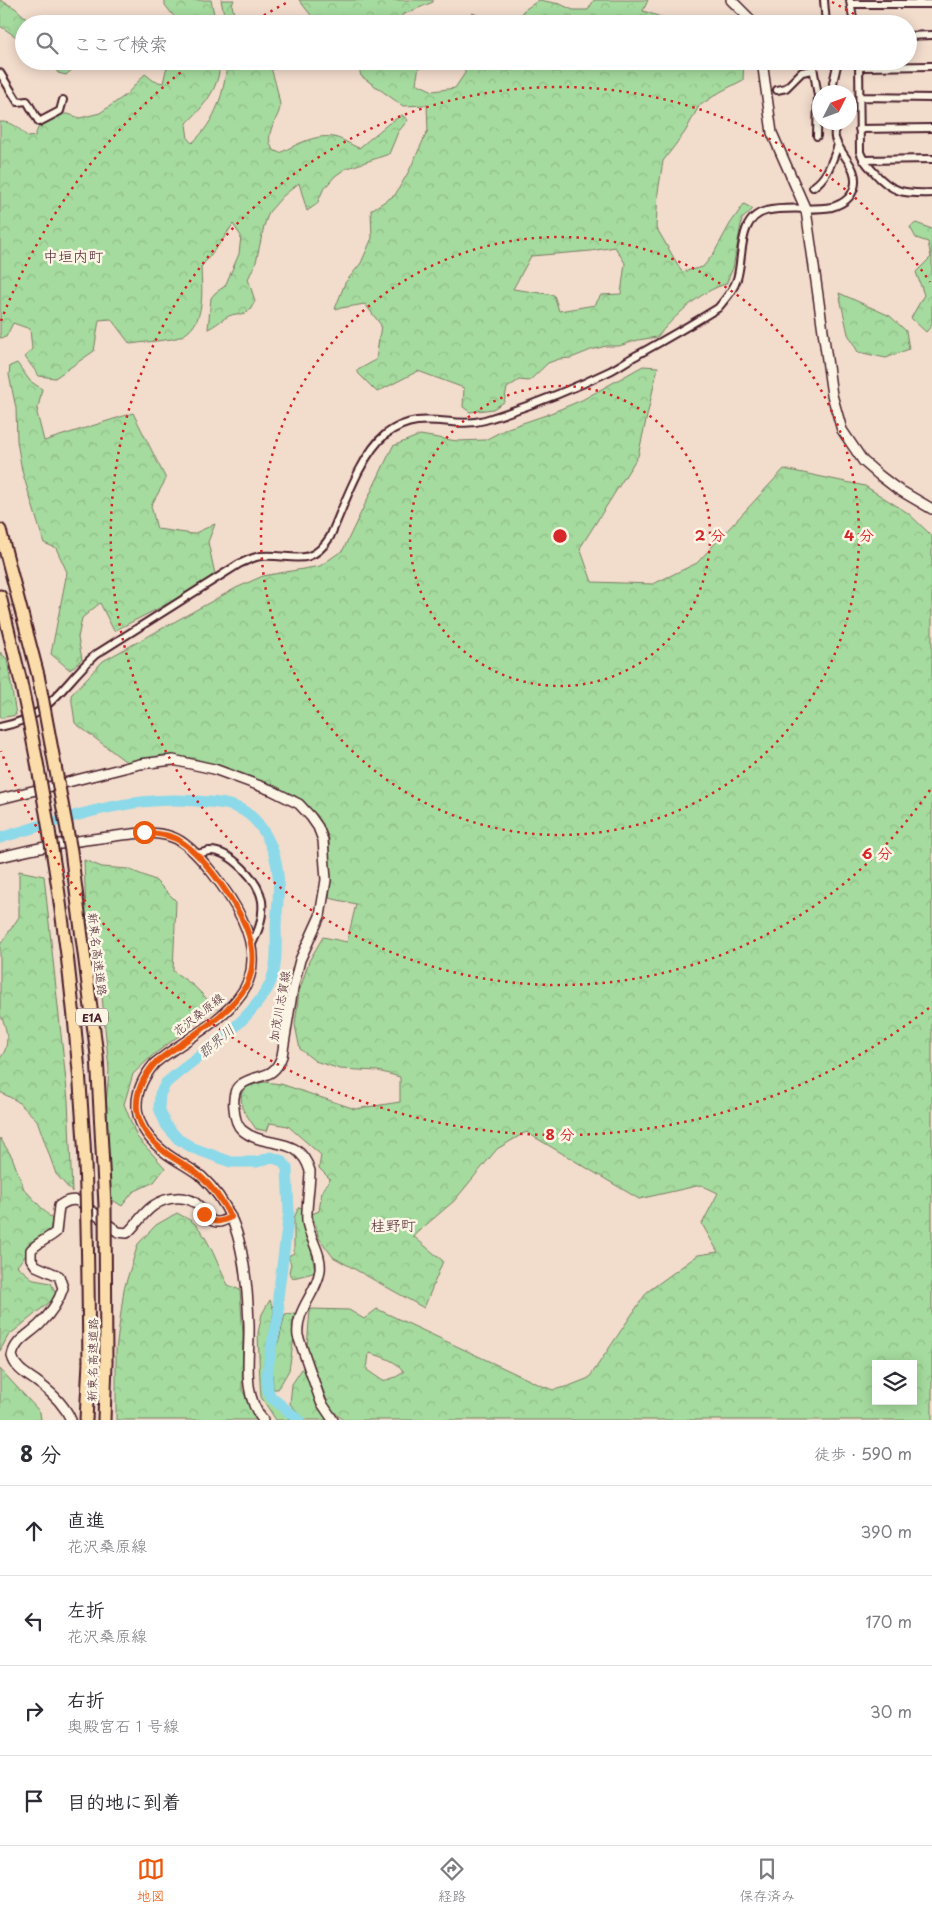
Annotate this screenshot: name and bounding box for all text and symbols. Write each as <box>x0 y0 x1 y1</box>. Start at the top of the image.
search box <box>15 15 917 70</box>
icon: search <box>33 29 61 57</box>
text: ここで検索 <box>73 29 168 57</box>
north arrow <box>812 85 857 130</box>
district label: 中垣内町 <box>43 244 104 267</box>
text: 2 分 <box>695 523 725 546</box>
text: 4 分 <box>844 523 874 546</box>
centre of rings <box>551 527 569 545</box>
route start <box>133 821 156 844</box>
text: 6 分 <box>862 841 892 864</box>
street label: 新東名高速道路 <box>84 911 112 997</box>
street label: 加茂川志賀線 <box>264 969 294 1043</box>
street label: 花沢桑原線 <box>169 988 227 1040</box>
road number: E1A <box>76 1009 108 1026</box>
water label: 郡界川 <box>193 1019 239 1063</box>
text: 8 分 <box>545 1122 575 1145</box>
route end <box>193 1203 216 1226</box>
district label: 桂野町 <box>370 1213 416 1236</box>
street label: 新東名高速道路 <box>82 1318 102 1402</box>
map controls <box>872 1360 917 1405</box>
button: layers <box>872 1360 917 1405</box>
text: 8 分 <box>20 1437 61 1469</box>
text: 徒歩 · 590 m <box>814 1441 912 1465</box>
text: 直進 <box>67 1505 105 1533</box>
icon: ahead <box>20 1517 48 1545</box>
text: 390 m <box>861 1519 912 1543</box>
text: 花沢桑原線 <box>67 1533 147 1557</box>
text: 左折 <box>67 1595 105 1623</box>
icon: left <box>20 1607 48 1635</box>
text: 170 m <box>866 1609 912 1633</box>
text: 花沢桑原線 <box>67 1623 147 1647</box>
text: 右折 <box>67 1685 105 1713</box>
icon: right <box>20 1697 48 1725</box>
text: 30 m <box>870 1699 912 1723</box>
text: 奥殿宮石１号線 <box>67 1713 179 1737</box>
icon: arrive <box>20 1787 48 1815</box>
text: 目的地に到着 <box>67 1787 181 1815</box>
tab: 地図 <box>137 1855 165 1906</box>
tab: 経路 <box>438 1855 466 1906</box>
tab: 保存済み <box>739 1855 795 1906</box>

